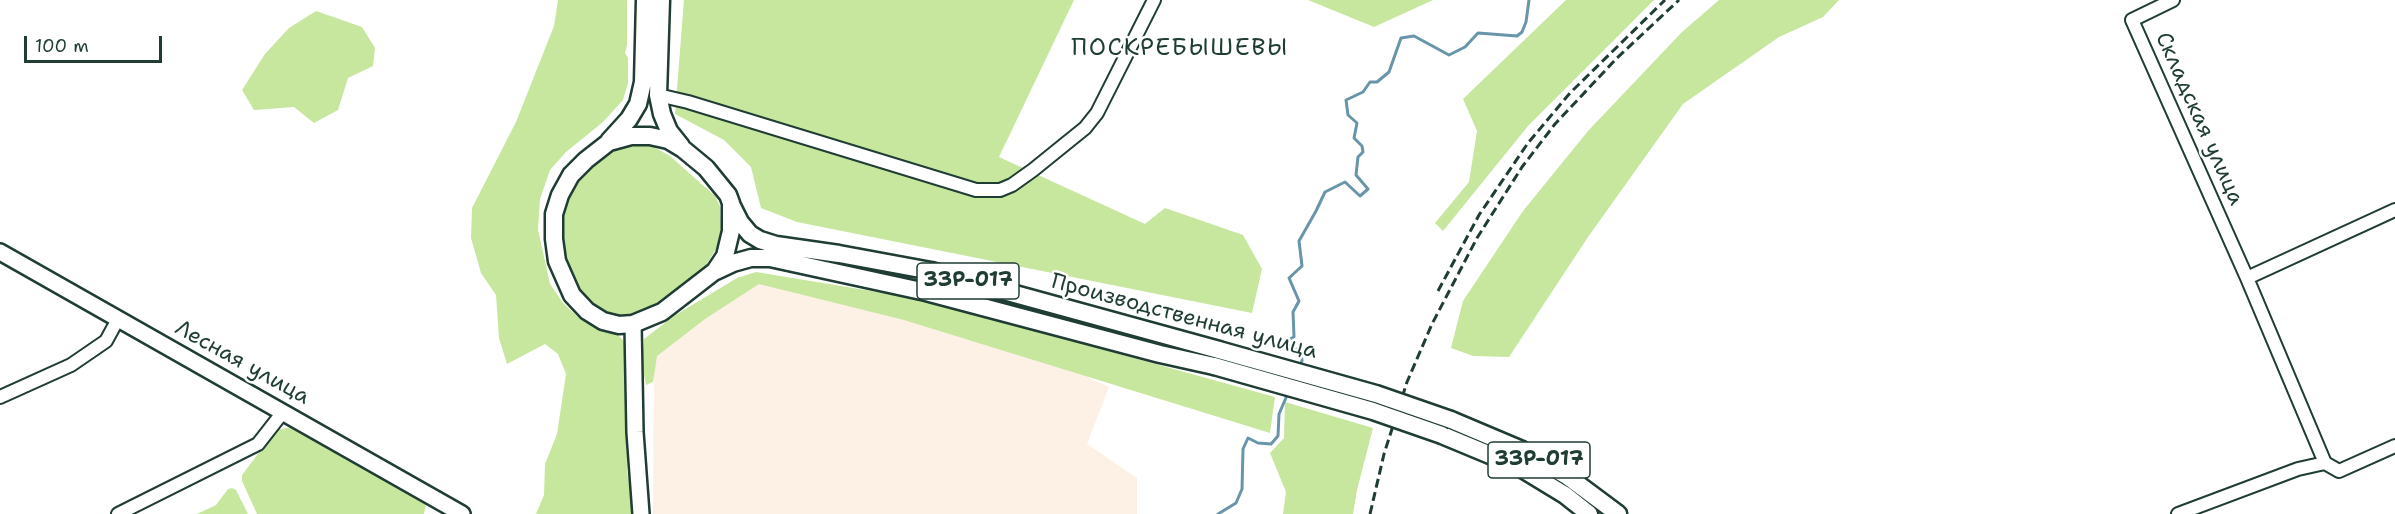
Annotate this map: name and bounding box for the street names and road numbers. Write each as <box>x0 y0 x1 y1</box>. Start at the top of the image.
street label: Складская улица <box>2149 28 2249 210</box>
road number: 33Р-017 <box>917 263 1019 299</box>
street label: Производственная улица <box>1048 269 1320 365</box>
street label: Лесная улица <box>170 315 314 411</box>
road number: 33Р-017 <box>1488 442 1590 478</box>

